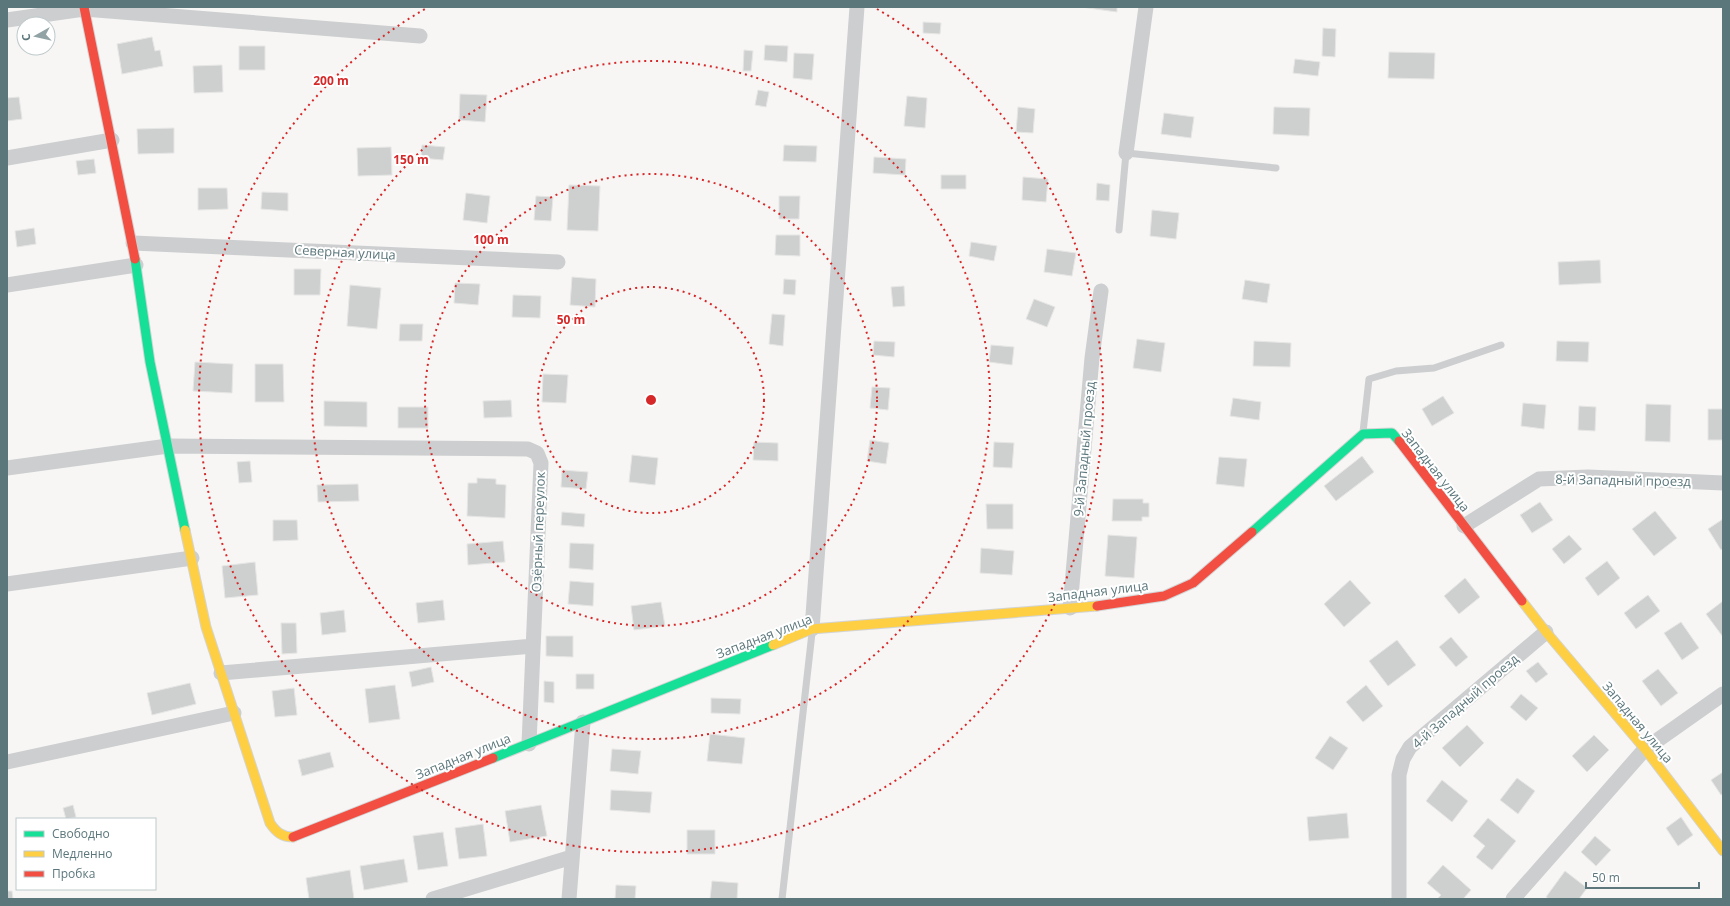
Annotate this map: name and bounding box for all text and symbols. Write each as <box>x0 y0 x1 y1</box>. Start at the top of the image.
north arrow <box>16 16 56 56</box>
text: С <box>18 33 34 42</box>
text: 200 m <box>313 72 349 89</box>
text: 150 m <box>393 151 429 168</box>
text: 100 m <box>473 231 509 248</box>
street label: Северная улица <box>294 240 396 264</box>
text: 50 m <box>557 311 585 328</box>
street label: 9-й Западный проезд <box>1069 380 1099 517</box>
centre of rings <box>644 393 658 407</box>
street label: Западная улица <box>1398 425 1474 515</box>
street label: 8-й Западный проезд <box>1555 470 1691 490</box>
street label: Озёрный переулок <box>527 471 549 593</box>
street label: Западная улица <box>1047 576 1149 606</box>
street label: Западная улица <box>714 609 814 663</box>
street label: 4-й Западный проезд <box>1408 649 1522 752</box>
street label: Западная улица <box>1599 677 1677 767</box>
street label: Западная улица <box>413 729 513 783</box>
legend <box>16 818 156 890</box>
text: Свободно <box>52 825 110 842</box>
text: Медленно <box>52 845 112 862</box>
scale bar <box>1586 864 1699 890</box>
text: Пробка <box>52 865 95 882</box>
text: 50 m <box>1592 869 1620 886</box>

